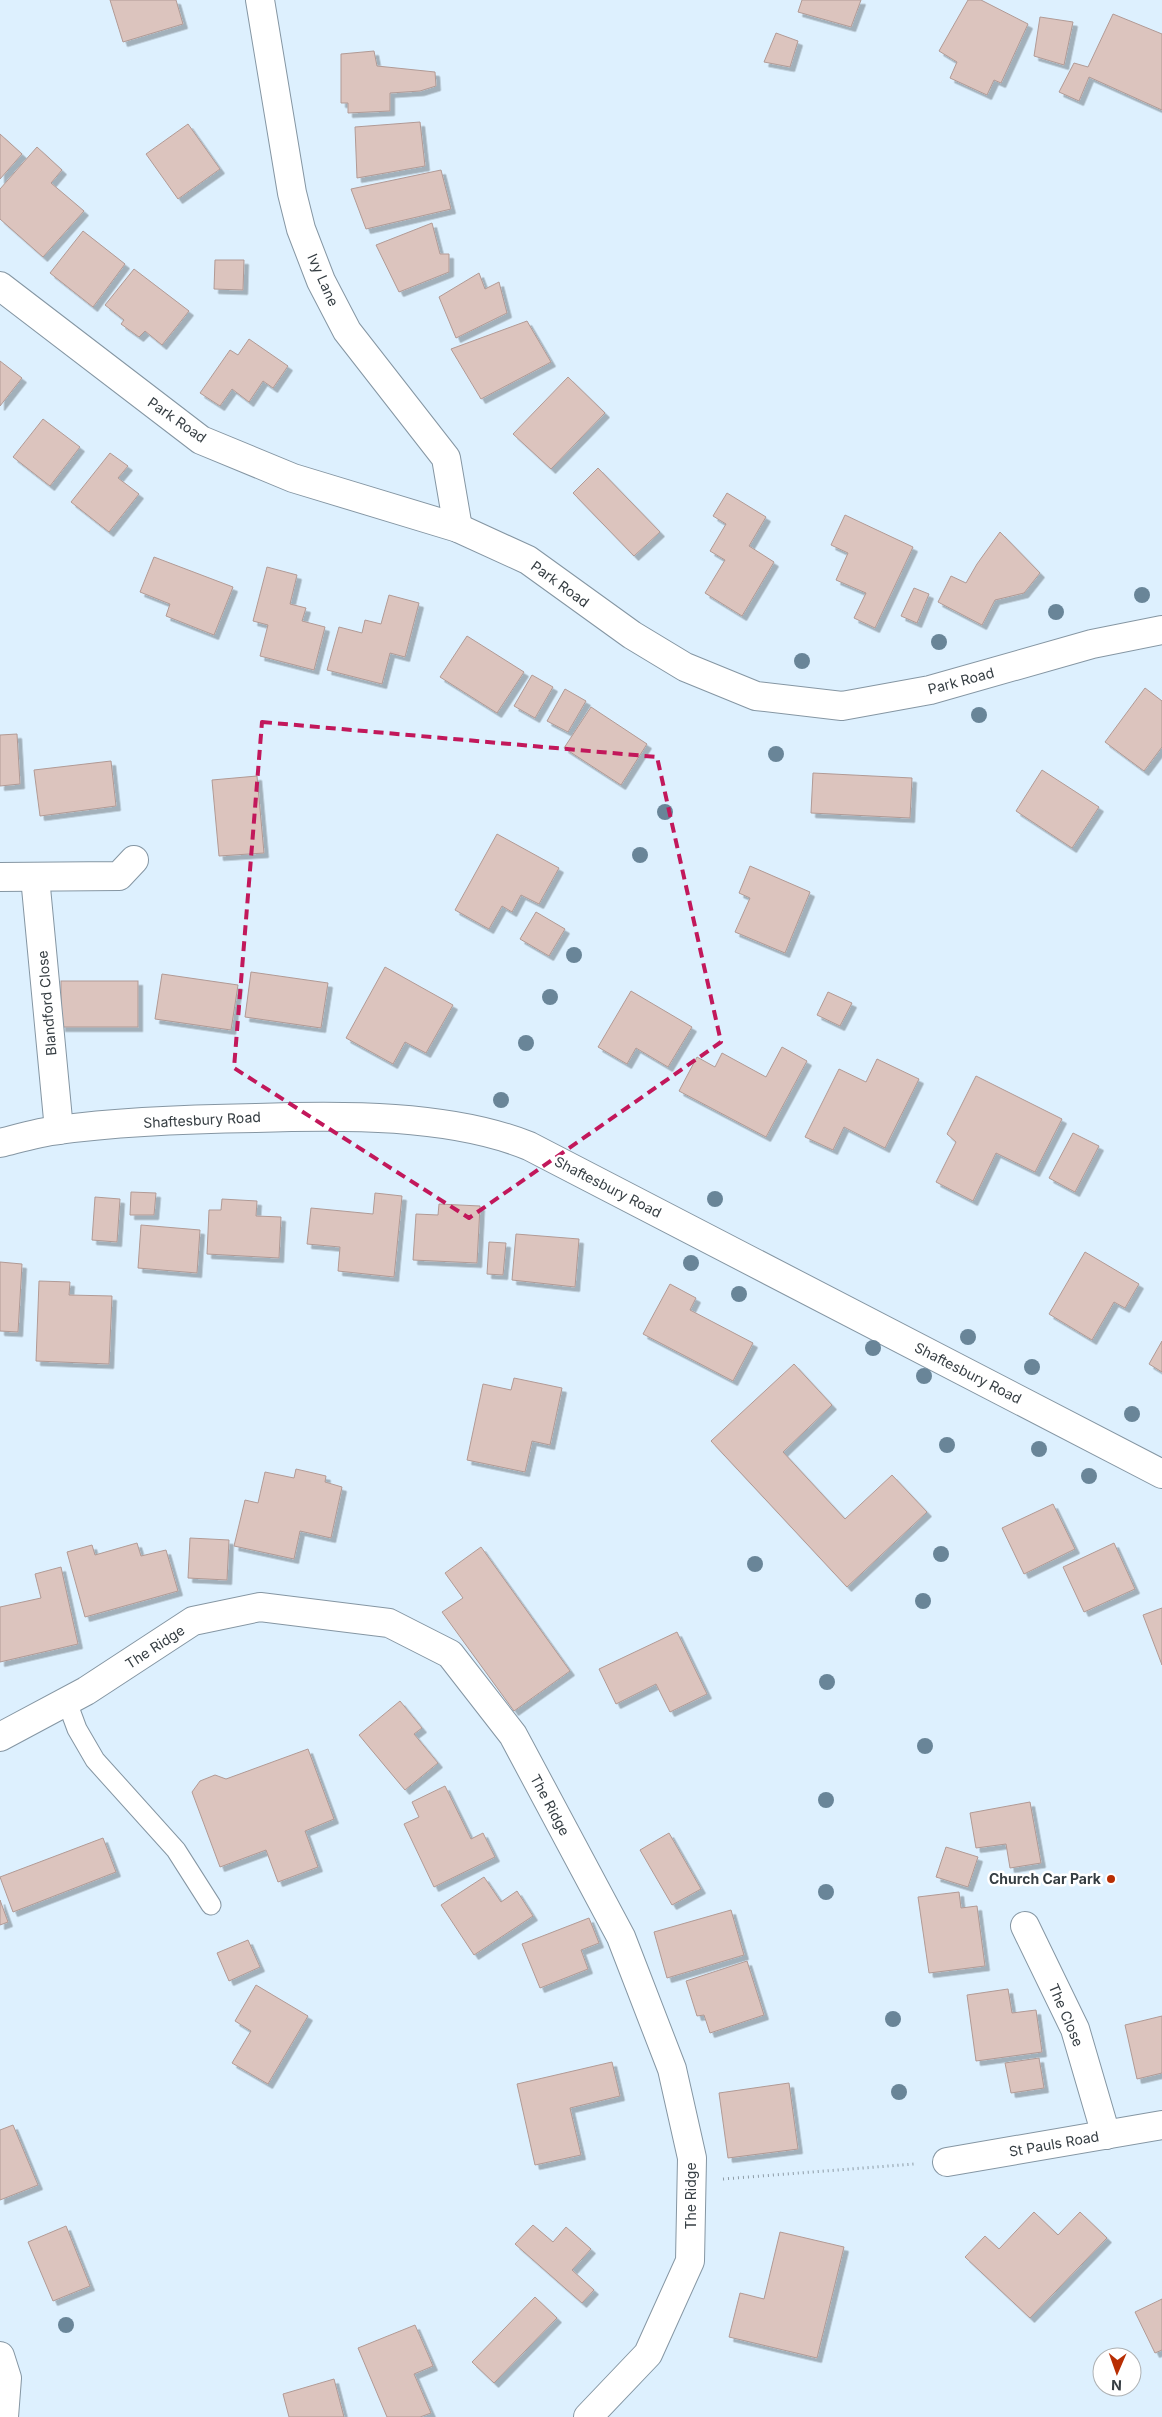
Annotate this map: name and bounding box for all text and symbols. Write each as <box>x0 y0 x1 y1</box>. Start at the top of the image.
street label: Ivy Lane <box>304 251 343 309</box>
street label: Park Road <box>145 393 210 446</box>
street label: Park Road <box>528 557 593 610</box>
street label: Park Road <box>926 664 996 697</box>
street label: Blandford Close <box>33 950 60 1056</box>
street label: Shaftesbury Road <box>143 1108 261 1131</box>
street label: Shaftesbury Road <box>552 1152 665 1221</box>
street label: Shaftesbury Road <box>912 1338 1025 1407</box>
street label: The Ridge <box>122 1621 188 1672</box>
street label: The Ridge <box>527 1771 574 1838</box>
place label: Church Car Park <box>989 1870 1102 1887</box>
marker: Church Car Park <box>1105 1873 1117 1885</box>
street label: The Close <box>1046 1981 1087 2049</box>
street label: St Pauls Road <box>1008 2127 1100 2160</box>
street label: The Ridge <box>682 2162 699 2230</box>
north arrow <box>1092 2347 1142 2397</box>
text: N <box>1111 2377 1122 2394</box>

